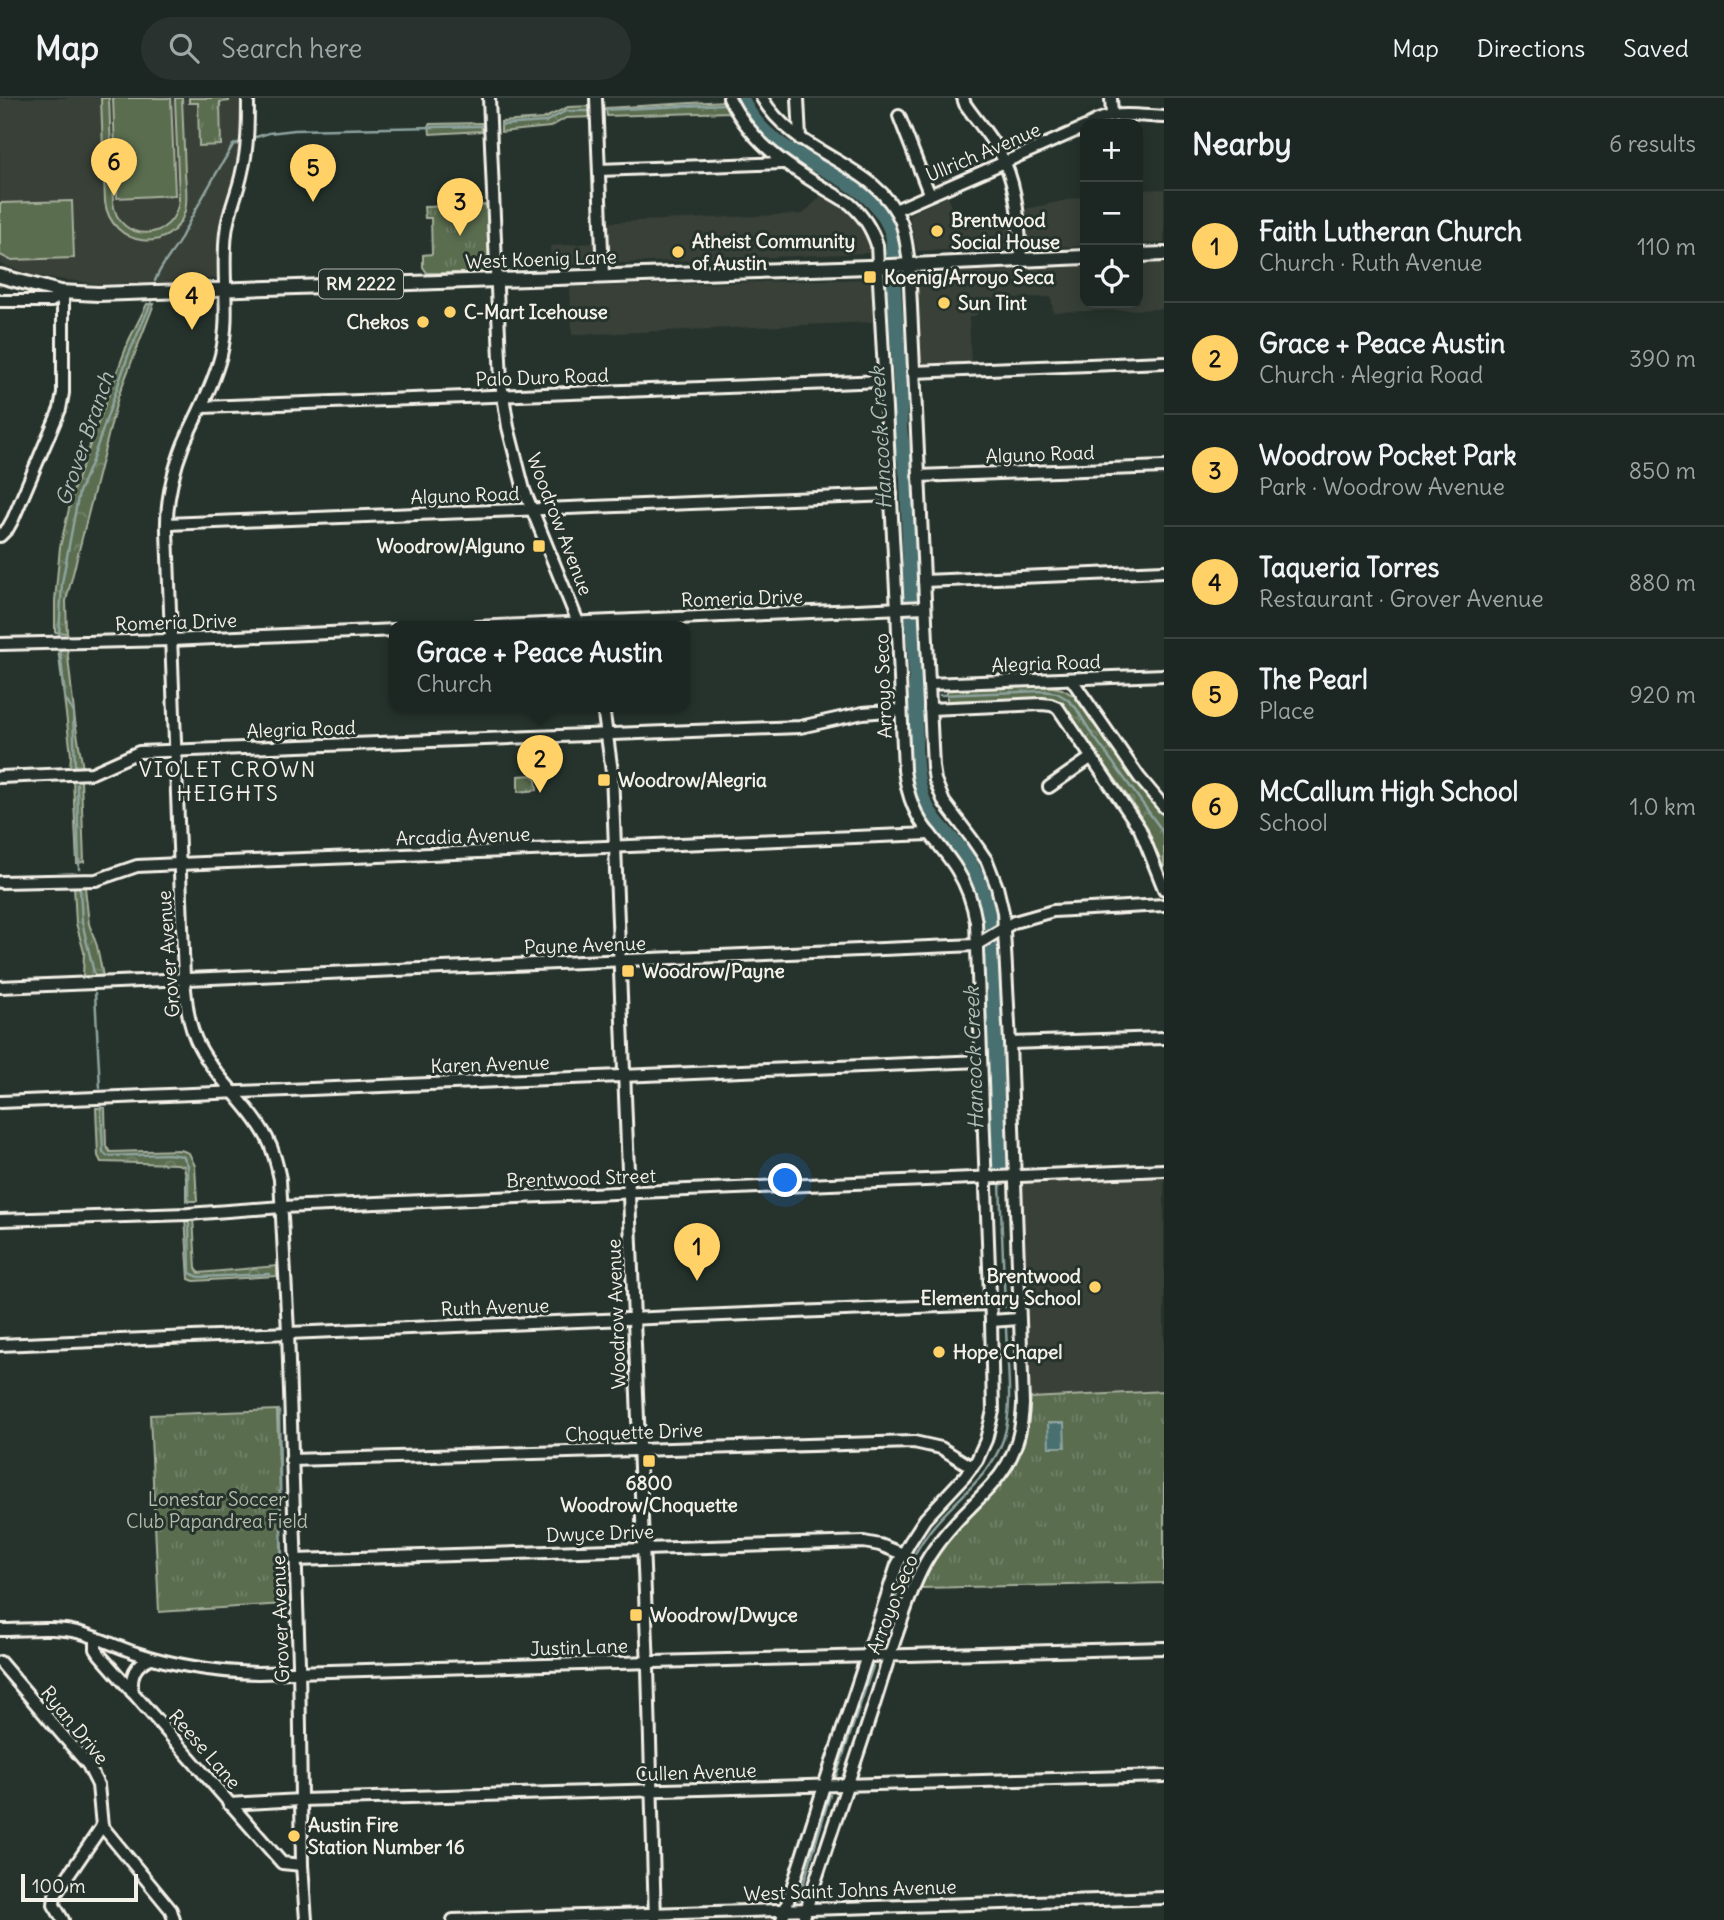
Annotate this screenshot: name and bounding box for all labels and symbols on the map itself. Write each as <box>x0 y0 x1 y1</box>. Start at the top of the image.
street label: Ullrich Avenue <box>922 117 1044 187</box>
pin: 6 <box>91 138 137 196</box>
pin: 5 <box>290 144 336 202</box>
pin: 3 <box>437 178 483 236</box>
place label: Brentwood Social House <box>951 208 1060 254</box>
marker: Brentwood Social House <box>929 223 945 239</box>
place label: Atheist Community of Austin <box>692 229 855 275</box>
street label: West Koenig Lane <box>465 244 617 274</box>
marker: Atheist Community of Austin <box>670 244 686 260</box>
place label: Koenig/Arroyo Seca <box>884 265 1055 289</box>
marker: Koenig/Arroyo Seca <box>862 269 878 285</box>
road number: RM 2222 <box>319 270 403 299</box>
pin: 4 <box>169 272 215 330</box>
place label: Sun Tint <box>958 291 1027 315</box>
marker: Sun Tint <box>936 295 952 311</box>
place label: C-Mart Icehouse <box>464 300 608 324</box>
marker: C-Mart Icehouse <box>442 304 458 320</box>
place label: Chekos <box>346 310 409 334</box>
marker: Chekos <box>415 314 431 330</box>
street label: Palo Duro Road <box>475 363 609 391</box>
water label: Hancock Creek <box>863 365 898 510</box>
water label: Grover Branch <box>49 368 120 509</box>
street label: Alguno Road <box>985 440 1095 468</box>
street label: Woodrow Avenue <box>522 449 598 599</box>
street label: Alguno Road <box>410 481 520 509</box>
place label: Woodrow/Alguno <box>376 534 525 558</box>
marker: Woodrow/Alguno <box>531 538 547 554</box>
street label: Romeria Drive <box>681 584 803 612</box>
street label: Romeria Drive <box>115 608 237 636</box>
street label: Arroyo Seco <box>869 633 897 739</box>
street label: Alegria Road <box>991 649 1101 677</box>
street label: Alegria Road <box>246 715 356 743</box>
pin: 2 <box>517 735 563 793</box>
district label: VIOLET CROWN HEIGHTS <box>139 756 317 807</box>
place label: Woodrow/Alegria <box>618 768 767 792</box>
marker: Woodrow/Alegria <box>596 772 612 788</box>
street label: Arcadia Avenue <box>395 822 531 850</box>
street label: Grover Avenue <box>152 890 184 1018</box>
street label: Payne Avenue <box>524 931 646 959</box>
place label: Woodrow/Payne <box>642 959 785 983</box>
marker: Woodrow/Payne <box>620 963 636 979</box>
water label: Hancock Creek <box>957 985 989 1130</box>
street label: Karen Avenue <box>430 1050 550 1078</box>
street label: Brentwood Street <box>506 1163 656 1193</box>
your location <box>768 1163 802 1197</box>
pin: 1 <box>674 1223 720 1281</box>
street label: Woodrow Avenue <box>601 1238 631 1390</box>
place label: Brentwood Elementary School <box>920 1264 1081 1310</box>
marker: Brentwood Elementary School <box>1087 1279 1103 1295</box>
street label: Ruth Avenue <box>440 1293 550 1321</box>
place label: Hope Chapel <box>953 1340 1063 1364</box>
marker: Hope Chapel <box>931 1344 947 1360</box>
street label: Choquette Drive <box>565 1418 703 1446</box>
marker: 6800 Woodrow/Choquette <box>641 1453 657 1469</box>
place label: 6800 Woodrow/Choquette <box>560 1471 738 1517</box>
park label: Lonestar Soccer Club Papandrea Field <box>126 1487 308 1533</box>
street label: Dwyce Drive <box>545 1519 655 1547</box>
street label: Arroyo Seco <box>861 1551 923 1657</box>
street label: Grover Avenue <box>266 1555 294 1683</box>
place label: Woodrow/Dwyce <box>650 1603 798 1627</box>
marker: Woodrow/Dwyce <box>628 1607 644 1623</box>
street label: Justin Lane <box>530 1633 628 1661</box>
street label: Ryan Drive <box>36 1681 114 1769</box>
street label: Reese Lane <box>164 1704 246 1794</box>
street label: Cullen Avenue <box>635 1758 757 1786</box>
place label: Austin Fire Station Number 16 <box>308 1813 465 1859</box>
marker: Austin Fire Station Number 16 <box>286 1828 302 1844</box>
scale bar <box>21 1871 138 1903</box>
street label: West Saint Johns Avenue <box>743 1874 957 1906</box>

